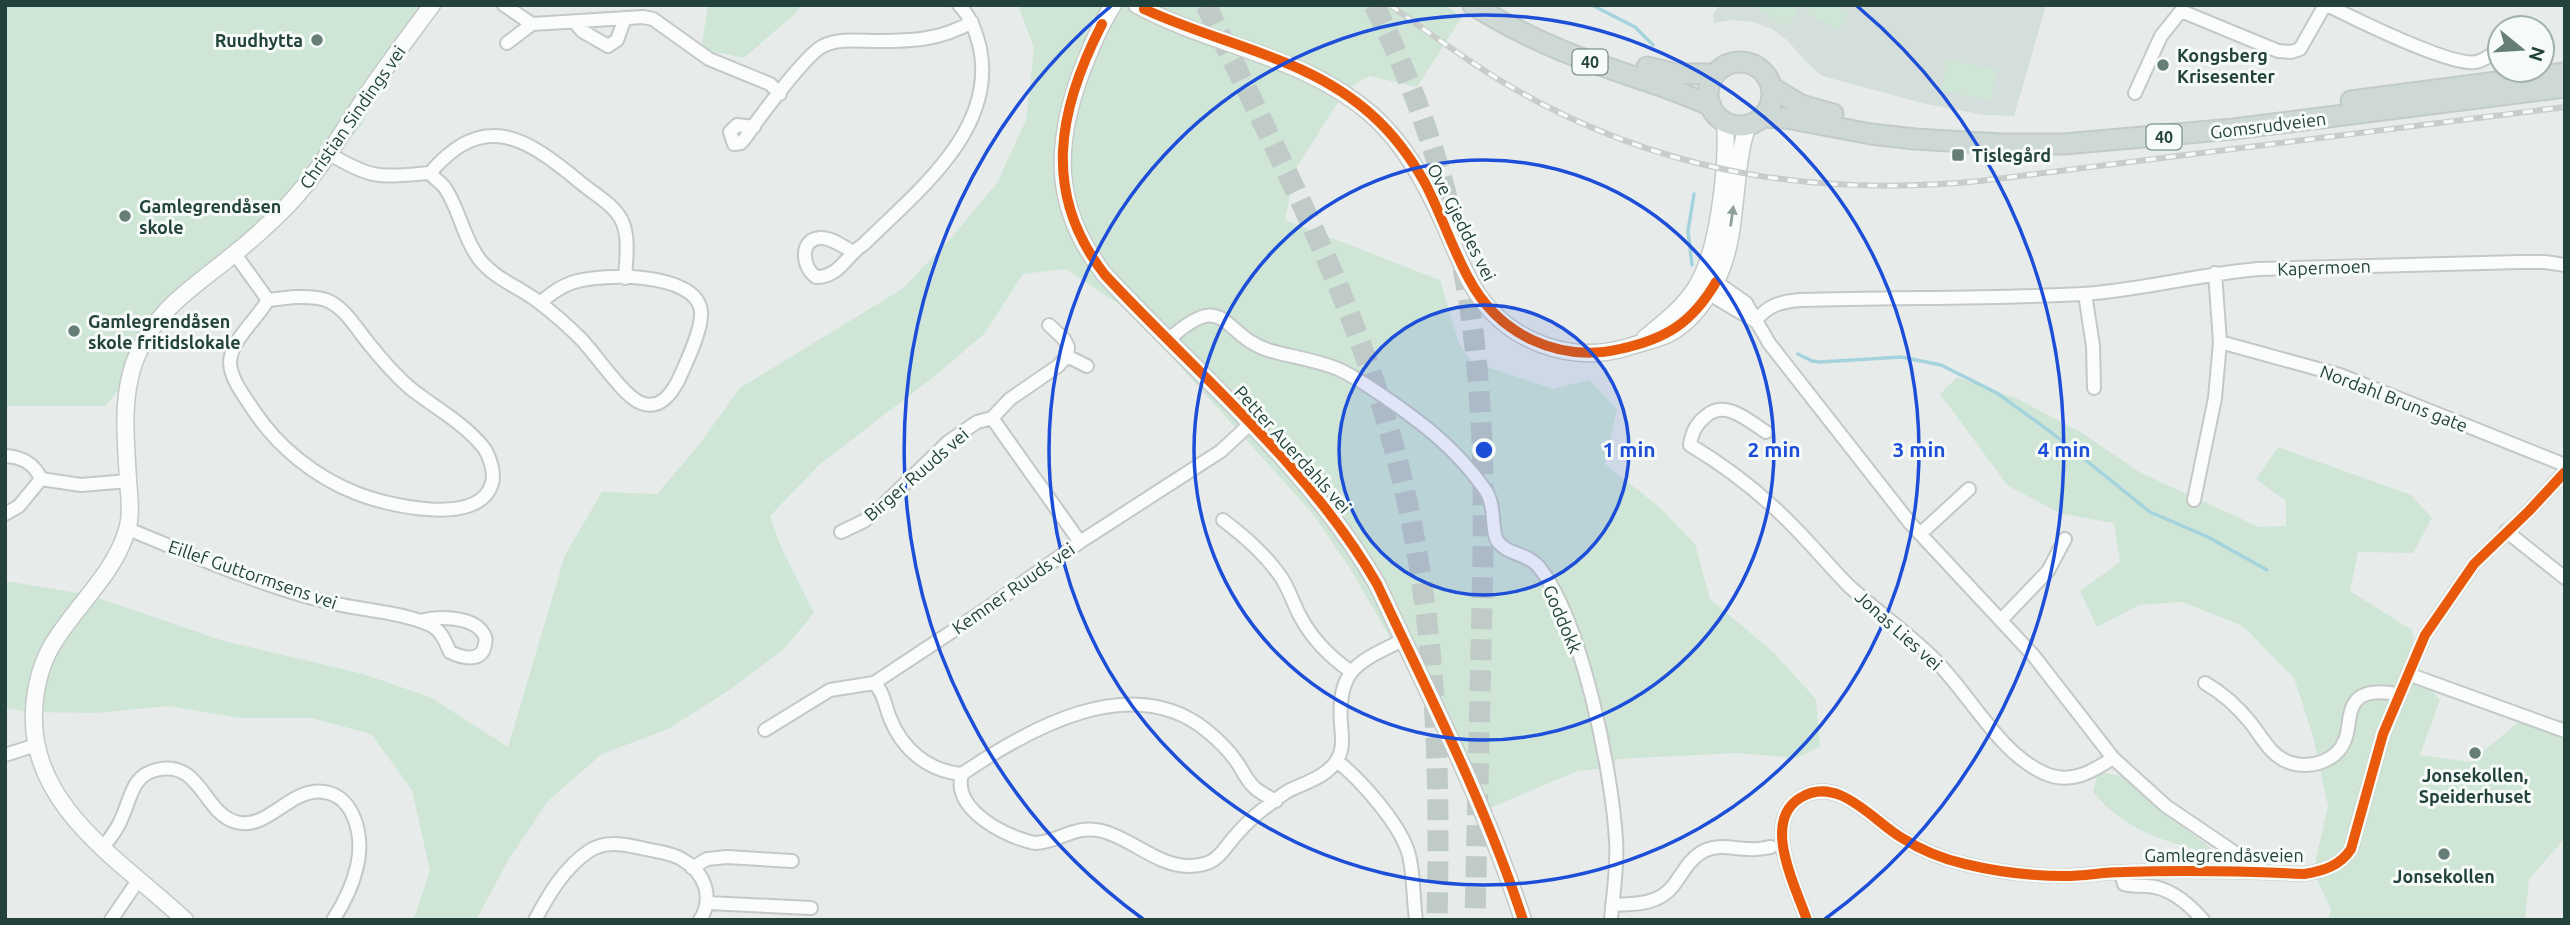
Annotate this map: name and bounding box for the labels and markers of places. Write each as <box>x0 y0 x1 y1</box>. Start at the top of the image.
place label: Ruudhytta <box>215 30 303 50</box>
marker: Ruudhytta <box>309 32 325 48</box>
place label: Kongsberg Krisesenter <box>2177 45 2275 86</box>
marker: Kongsberg Krisesenter <box>2155 57 2171 73</box>
place label: Tislegård <box>1972 145 2051 165</box>
marker: Tislegård <box>1950 147 1966 163</box>
place label: Gamlegrendåsen skole <box>139 196 281 237</box>
marker: Gamlegrendåsen skole <box>117 208 133 224</box>
place label: Gamlegrendåsen skole fritidslokale <box>88 311 241 352</box>
marker: Gamlegrendåsen skole fritidslokale <box>66 323 82 339</box>
centre of rings <box>1472 438 1496 462</box>
marker: Jonsekollen, Speiderhuset <box>2467 745 2483 761</box>
place label: Jonsekollen, Speiderhuset <box>2419 765 2532 806</box>
marker: Jonsekollen <box>2436 846 2452 862</box>
place label: Jonsekollen <box>2393 866 2495 886</box>

